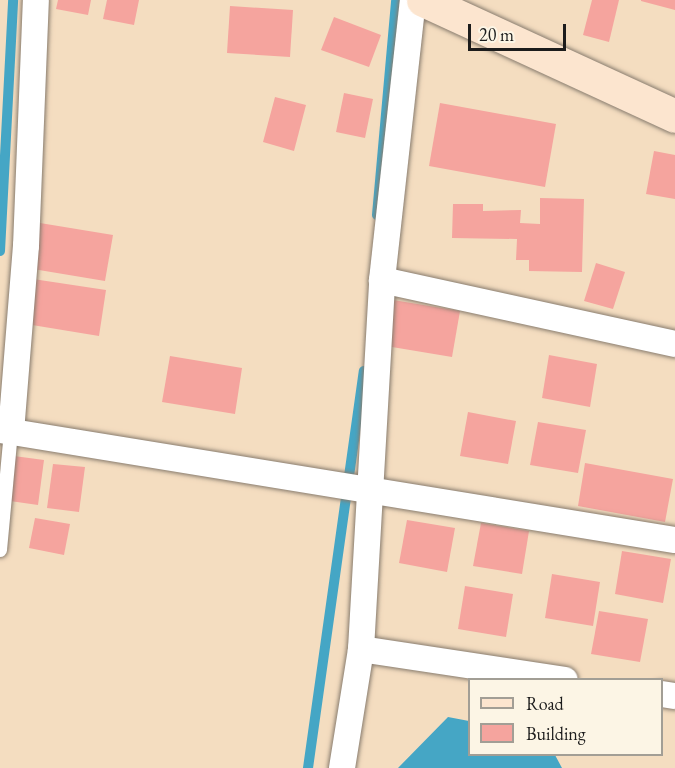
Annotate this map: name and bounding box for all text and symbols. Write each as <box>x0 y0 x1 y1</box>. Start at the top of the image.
scale bar <box>471 12 568 50</box>
text: 20 m <box>479 23 514 46</box>
legend <box>468 678 663 756</box>
text: Road <box>526 692 564 715</box>
text: Building <box>526 722 586 745</box>

